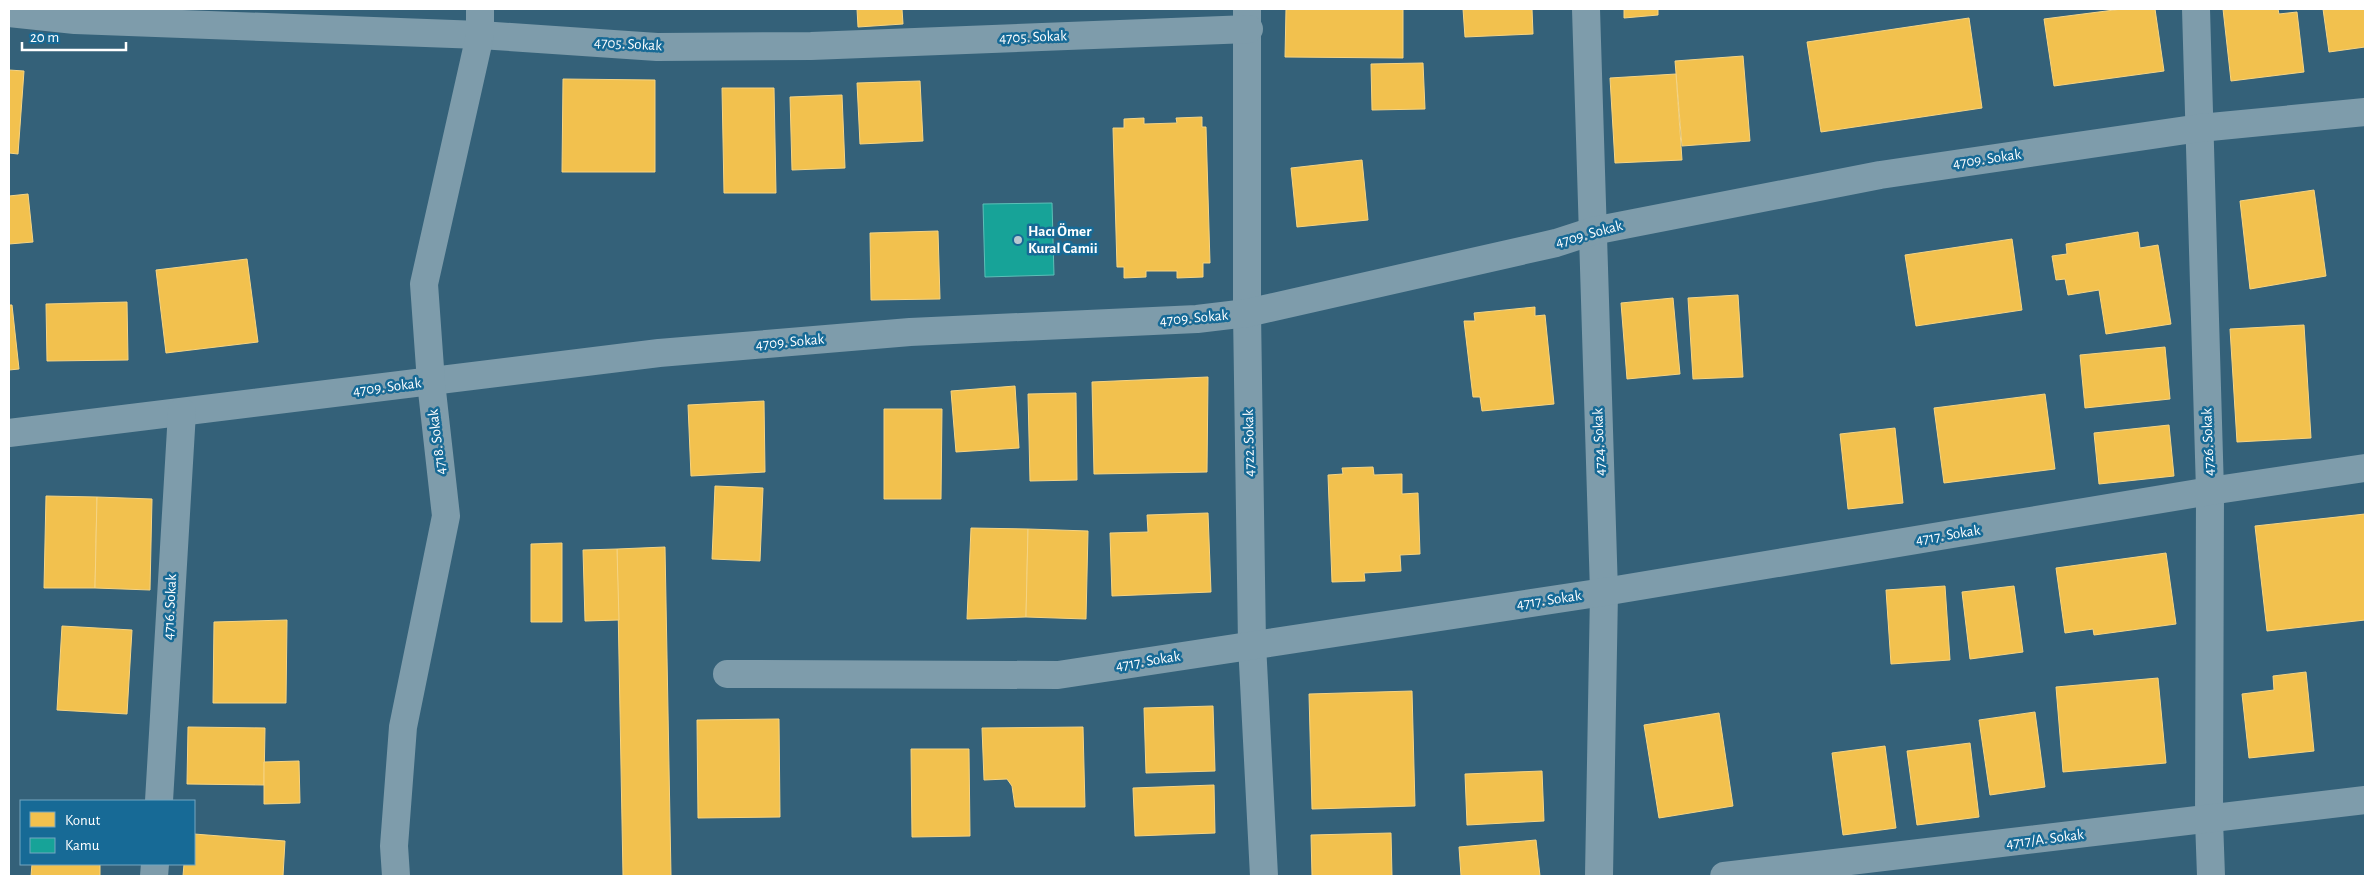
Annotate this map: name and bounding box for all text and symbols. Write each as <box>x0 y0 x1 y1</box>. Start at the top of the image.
scale bar <box>22 20 126 52</box>
street label: 4705. Sokak <box>999 28 1067 46</box>
text: 20 m <box>30 30 59 45</box>
street label: 4705. Sokak <box>594 35 663 53</box>
street label: 4709. Sokak <box>1952 147 2022 171</box>
street label: 4709. Sokak <box>1554 218 1624 250</box>
place label: Hacı Ömer Kural Camii <box>1028 223 1098 256</box>
marker: Hacı Ömer Kural Camii <box>1012 234 1024 246</box>
street label: 4709. Sokak <box>1159 308 1229 328</box>
street label: 4709. Sokak <box>755 332 825 352</box>
street label: 4709. Sokak <box>352 375 422 399</box>
street label: 4718. Sokak <box>426 408 448 476</box>
street label: 4724. Sokak <box>1590 408 1608 476</box>
street label: 4726. Sokak <box>2199 408 2217 476</box>
street label: 4722. Sokak <box>1241 409 1257 477</box>
street label: 4717. Sokak <box>1915 522 1982 548</box>
street label: 4716. Sokak <box>161 573 179 640</box>
street label: 4717. Sokak <box>1516 588 1583 612</box>
street label: 4717. Sokak <box>1115 648 1182 674</box>
legend <box>20 800 195 865</box>
text: Konut <box>65 813 100 828</box>
street label: 4717/A. Sokak <box>2005 827 2085 851</box>
text: Kamu <box>65 838 100 853</box>

